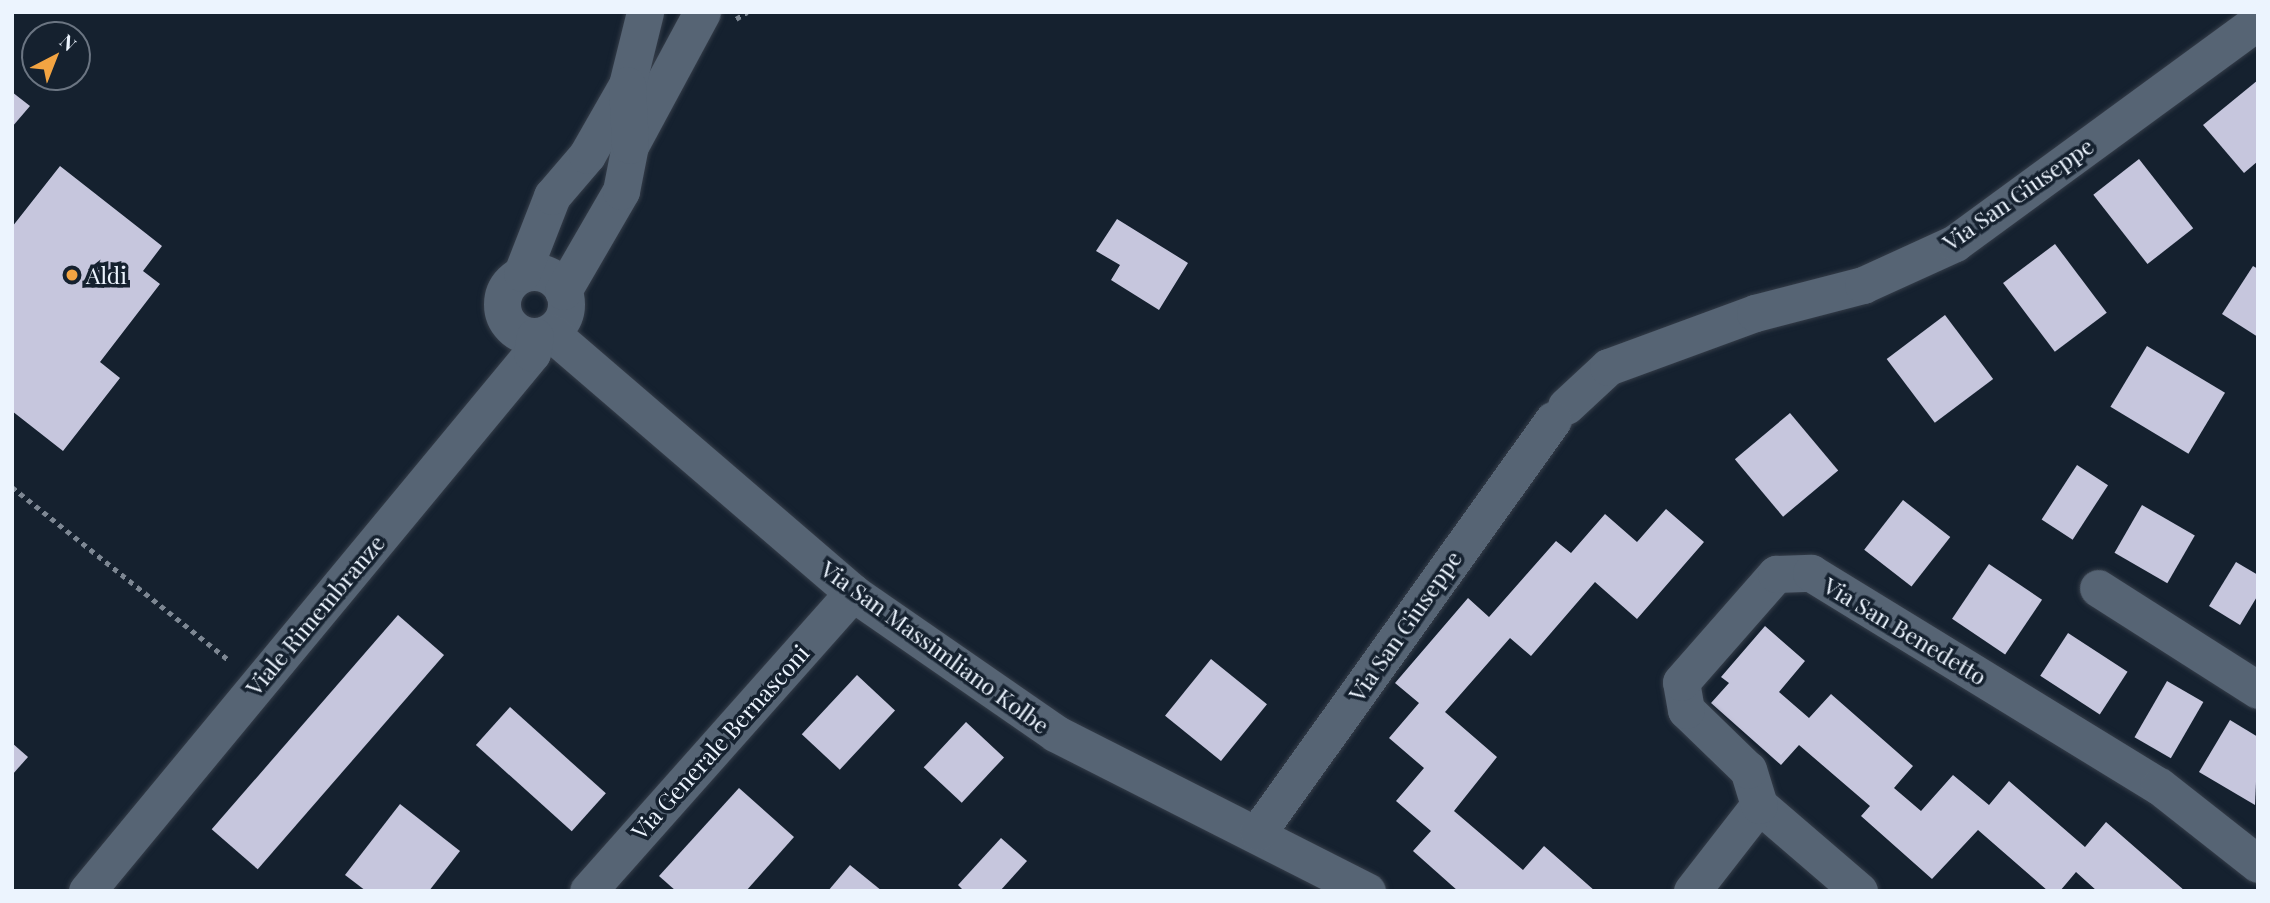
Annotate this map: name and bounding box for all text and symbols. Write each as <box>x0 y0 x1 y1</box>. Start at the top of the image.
north arrow <box>21 21 91 91</box>
text: N <box>55 28 83 56</box>
street label: Via San Giuseppe <box>1937 132 2099 256</box>
place label: Aldi <box>86 261 127 289</box>
marker: Aldi <box>64 267 80 283</box>
street label: Viale Rimembranze <box>240 529 390 701</box>
street label: Via San Giuseppe <box>1343 545 1467 707</box>
street label: Via San Massimliano Kolbe <box>815 555 1055 739</box>
street label: Via San Benedetto <box>1818 571 1992 691</box>
street label: Via Generale Bernasconi <box>625 639 815 845</box>

